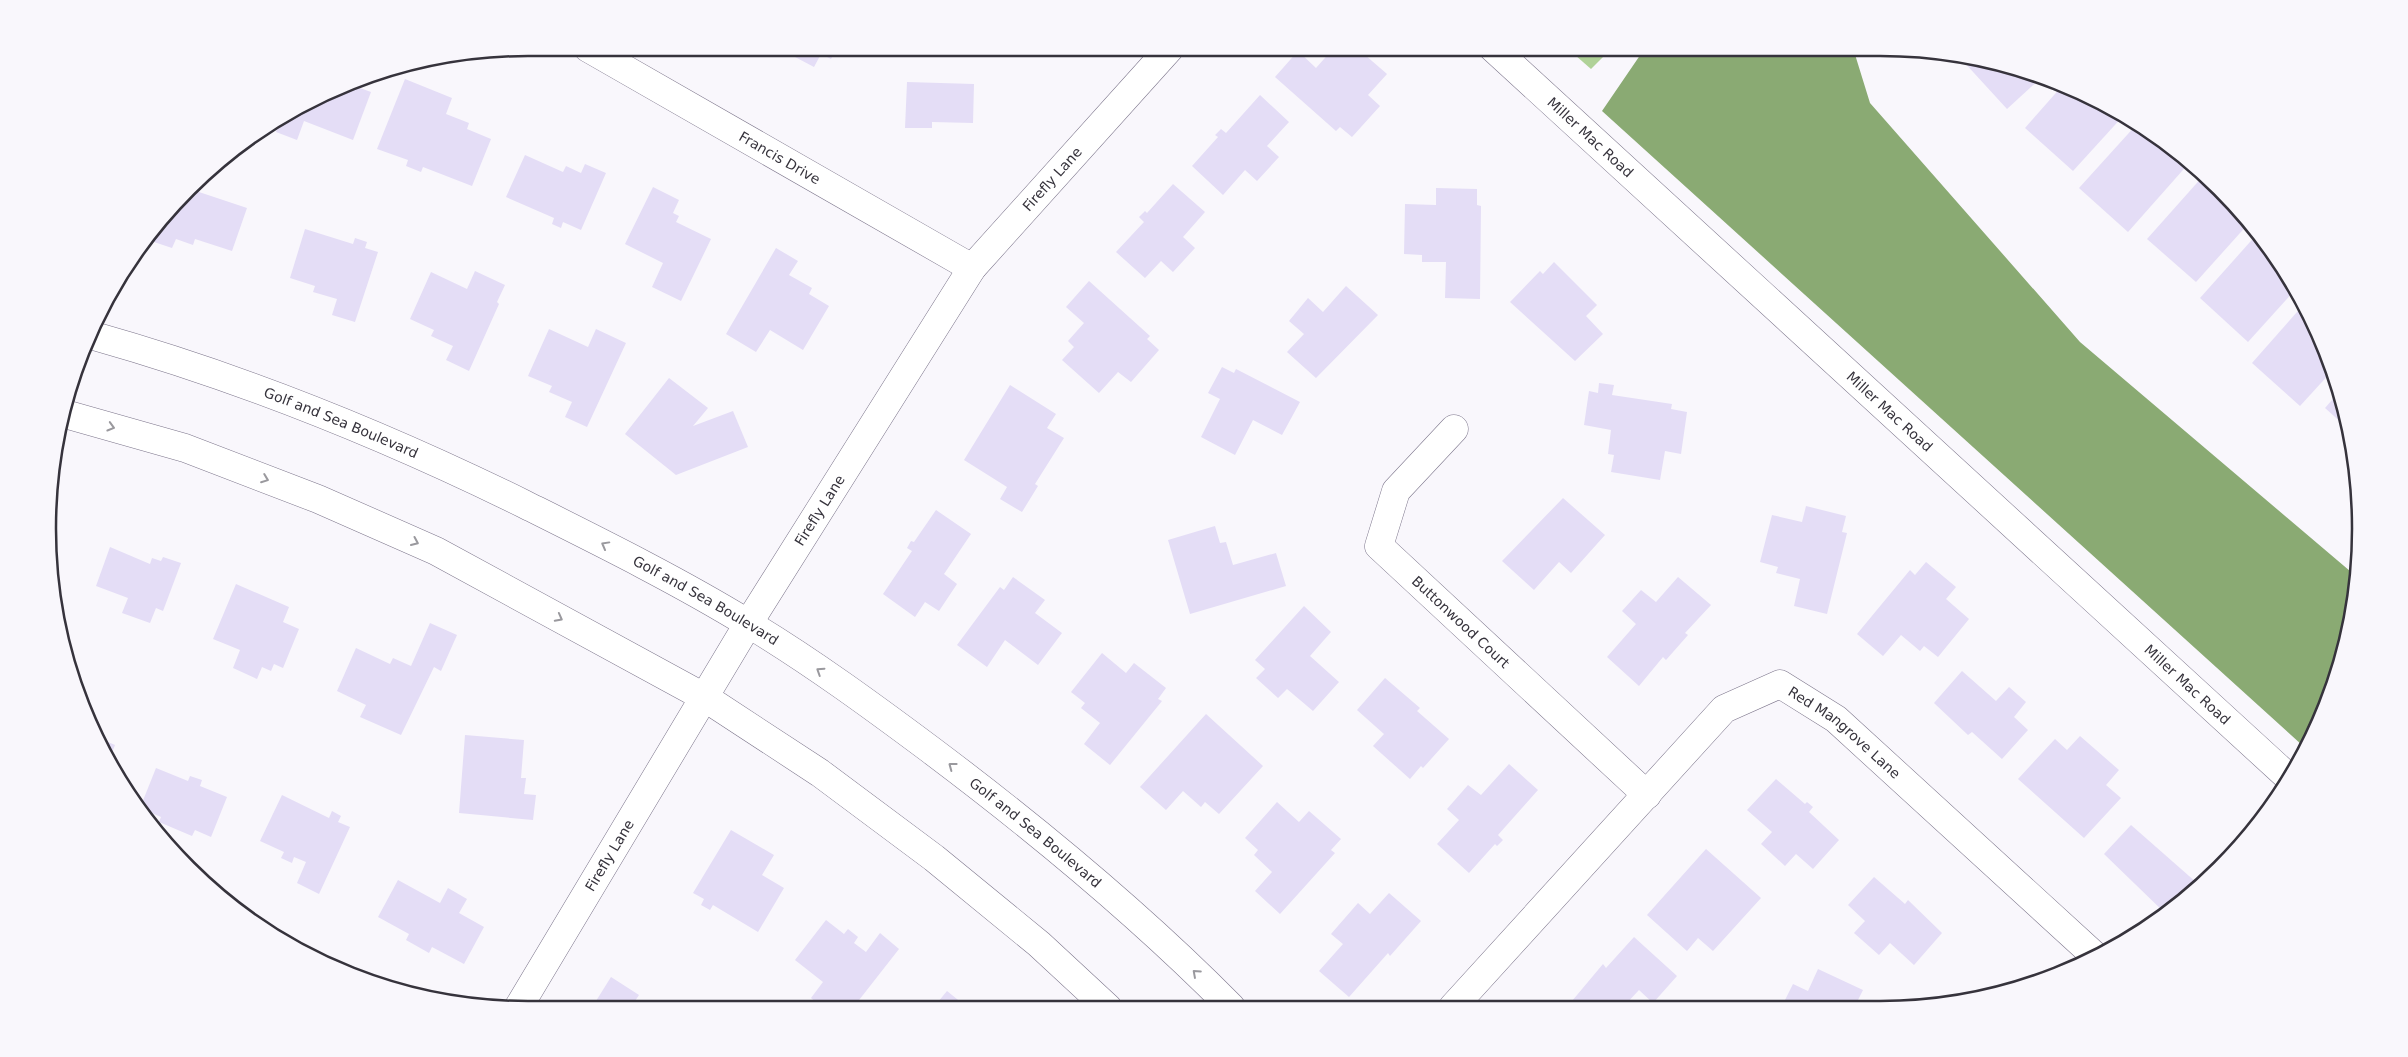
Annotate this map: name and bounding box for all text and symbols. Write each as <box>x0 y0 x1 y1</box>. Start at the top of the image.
street label: Miller Mac Road <box>1544 94 1636 180</box>
street label: Francis Drive <box>736 128 823 187</box>
street label: Firefly Lane <box>1019 144 1085 214</box>
street label: Miller Mac Road <box>1843 368 1936 455</box>
street label: Golf and Sea Boulevard <box>262 384 421 461</box>
one-way arrow <box>107 422 115 432</box>
street label: Firefly Lane <box>791 472 848 549</box>
one-way arrow <box>261 473 269 483</box>
one-way arrow <box>410 536 419 546</box>
one-way arrow <box>601 541 610 551</box>
street label: Golf and Sea Boulevard <box>630 553 781 648</box>
street label: Buttonwood Court <box>1409 573 1513 671</box>
one-way arrow <box>554 611 563 621</box>
street label: Miller Mac Road <box>2141 641 2234 728</box>
one-way arrow <box>817 668 826 677</box>
street label: Red Mangrove Lane <box>1785 683 1904 782</box>
one-way arrow <box>948 763 958 772</box>
street label: Golf and Sea Boulevard <box>966 774 1105 891</box>
street label: Firefly Lane <box>582 817 637 894</box>
one-way arrow <box>1193 970 1202 979</box>

